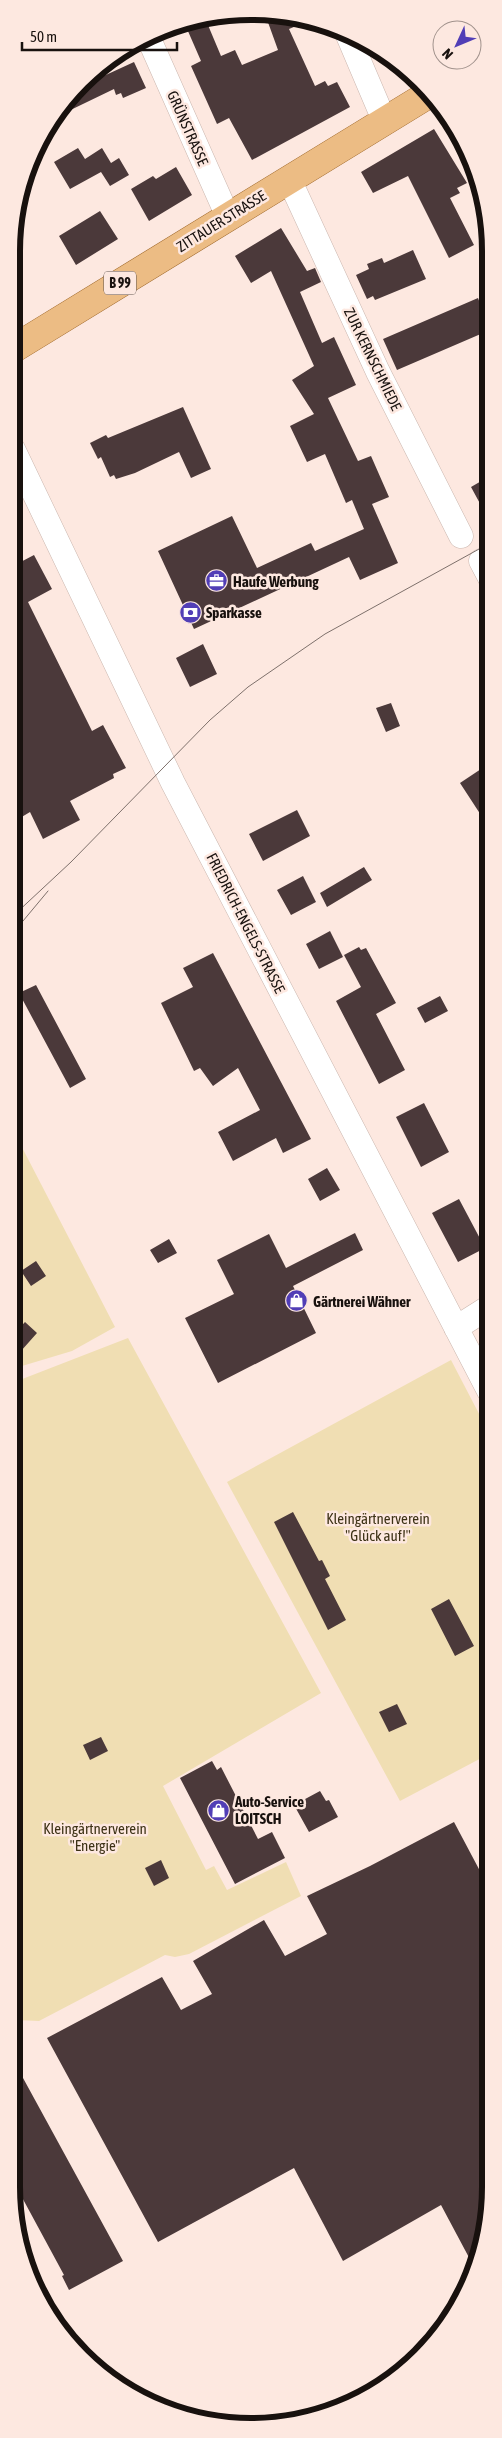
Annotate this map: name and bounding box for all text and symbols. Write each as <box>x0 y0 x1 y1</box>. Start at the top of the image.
scale bar <box>22 20 178 52</box>
north arrow <box>432 20 482 70</box>
text: 50 m <box>30 28 57 45</box>
text: N <box>439 46 456 63</box>
street label: GRÜNSTRASSE <box>164 88 212 168</box>
street label: ZITTAUER STRASSE <box>173 186 269 255</box>
road number: B 99 <box>104 272 136 294</box>
street label: ZUR KERNSCHMIEDE <box>341 305 405 414</box>
office icon: Haufe Werbung <box>205 569 229 593</box>
place label: Haufe Werbung <box>233 573 319 590</box>
bank icon: Sparkasse <box>178 600 202 624</box>
place label: Sparkasse <box>206 604 262 621</box>
street label: FRIEDRICH-ENGELS-STRASSE <box>203 850 289 996</box>
shop icon: Gärtnerei Wähner <box>285 1289 309 1313</box>
place label: Gärtnerei Wähner <box>313 1293 411 1310</box>
park label: Kleingärtnerverein "Glück auf!" <box>326 1510 430 1544</box>
place label: Auto-Service LOITSCH <box>234 1793 304 1827</box>
shop icon: Auto-Service LOITSCH <box>207 1798 231 1822</box>
park label: Kleingärtnerverein "Energie" <box>43 1820 147 1854</box>

